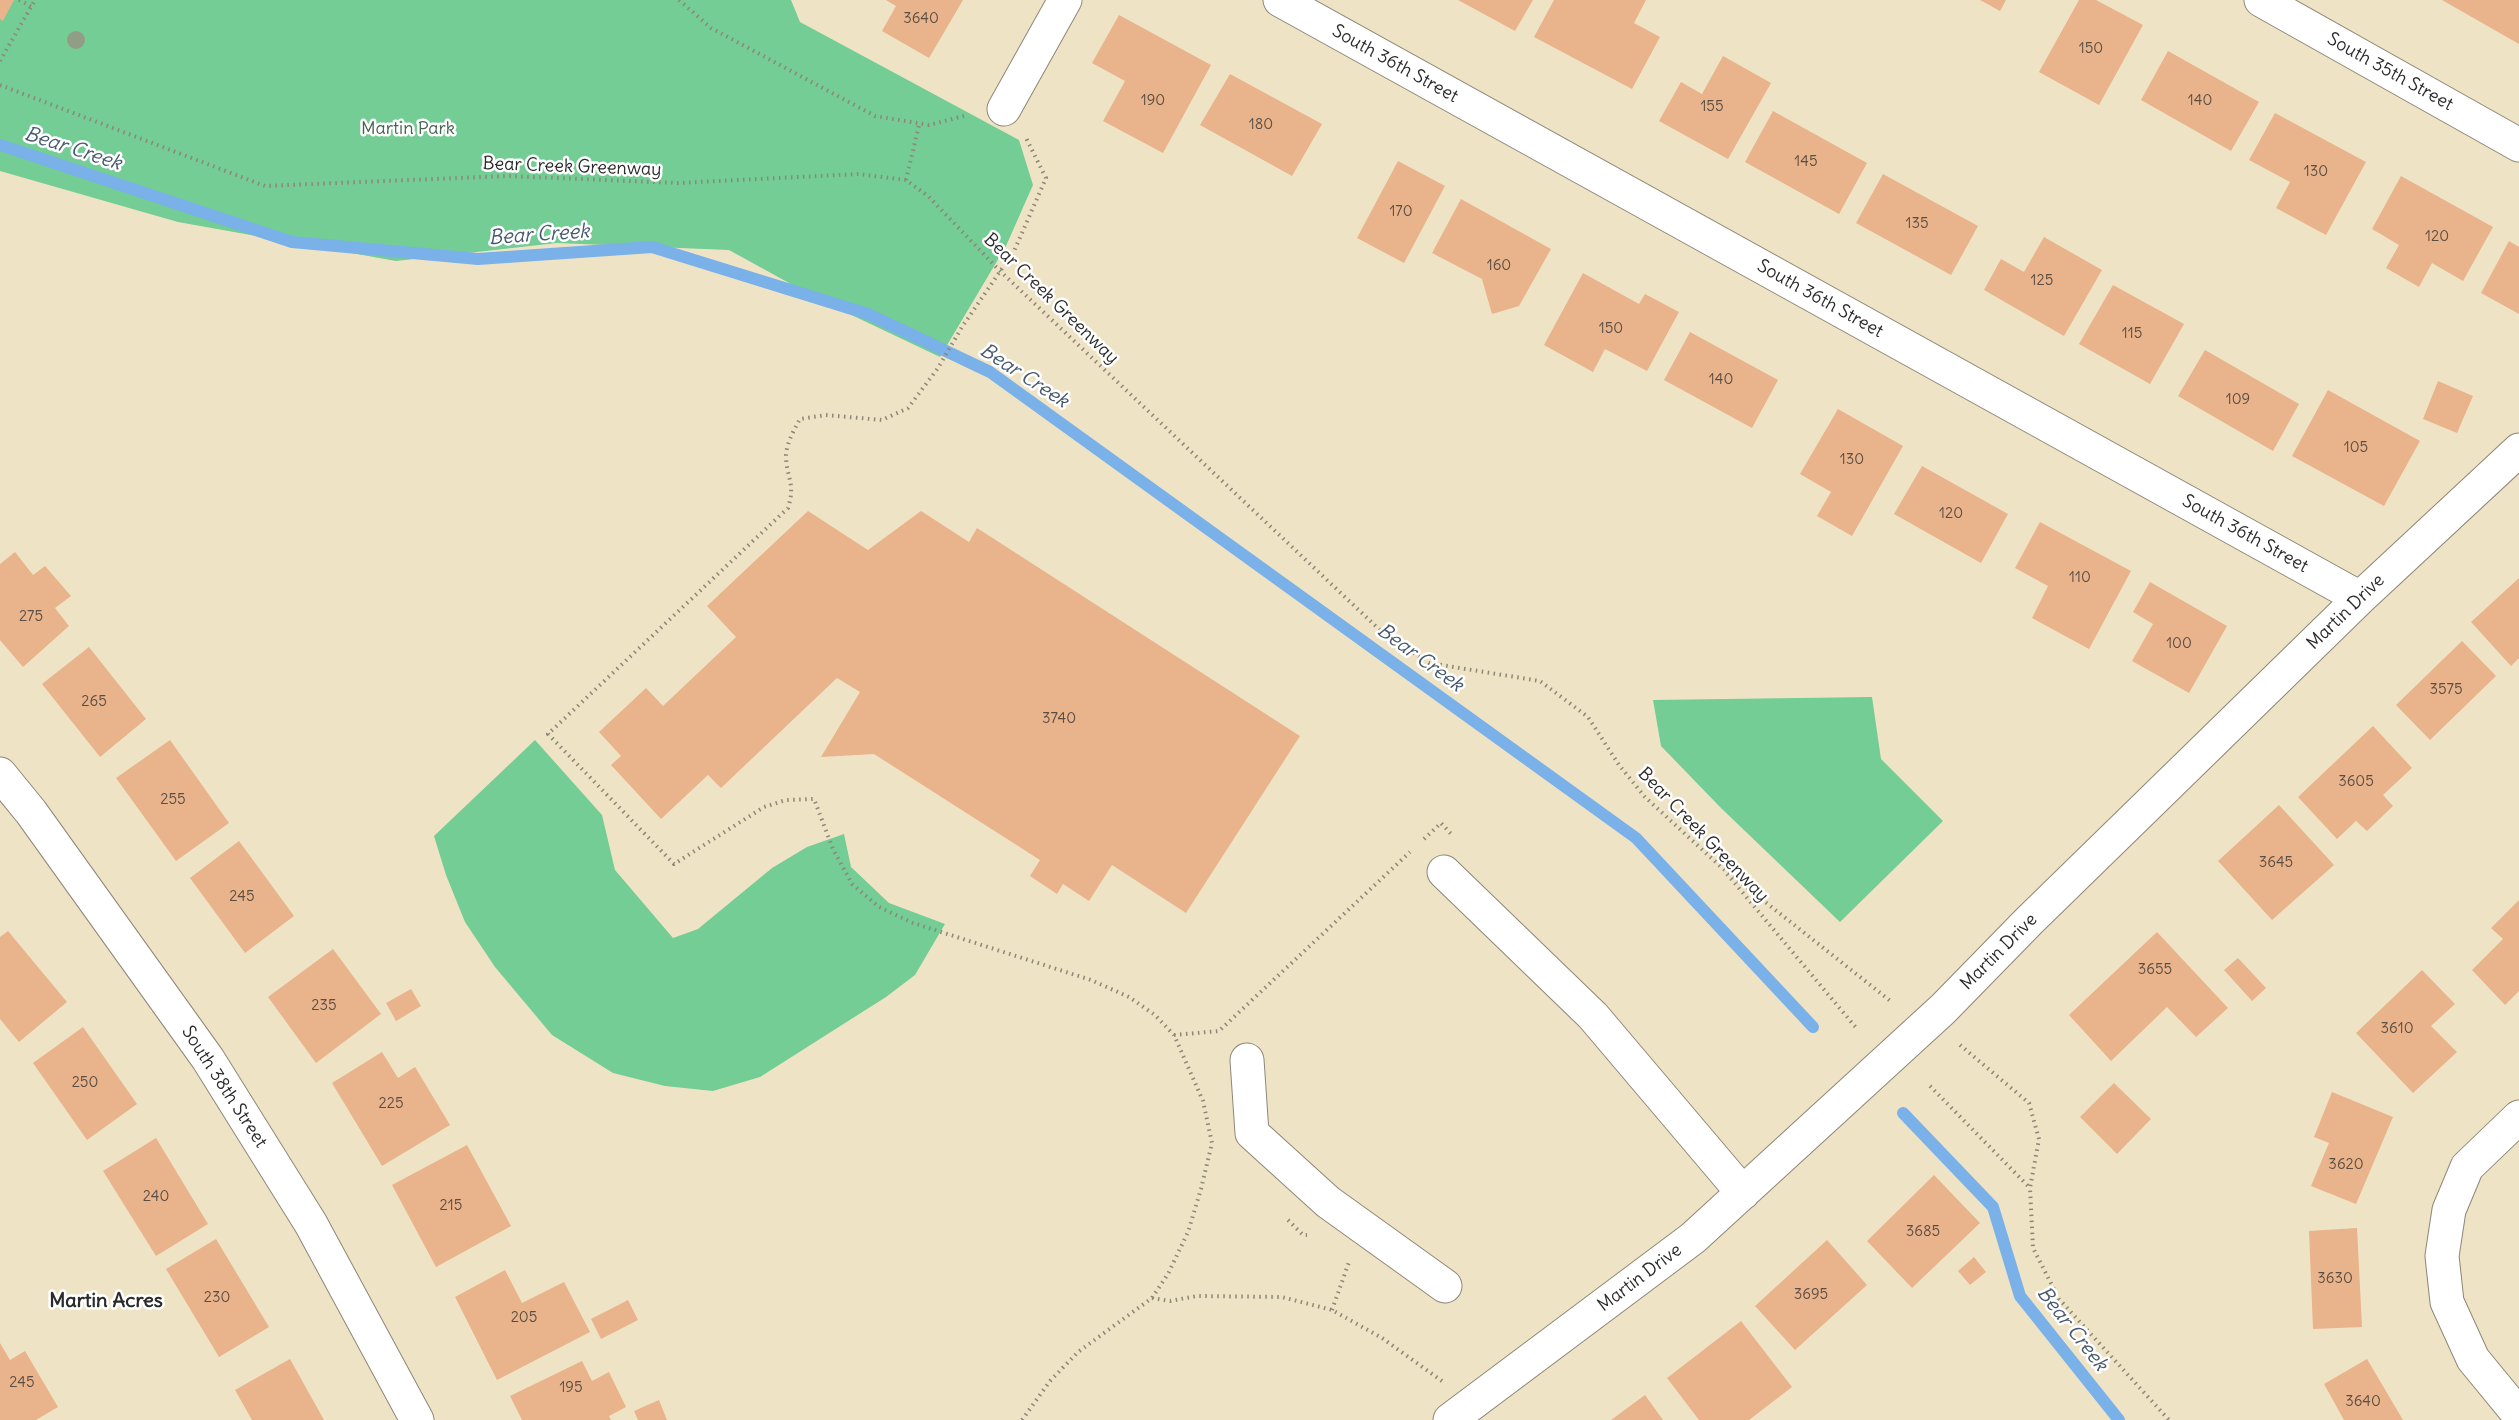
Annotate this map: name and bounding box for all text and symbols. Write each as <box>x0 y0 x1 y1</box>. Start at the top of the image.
house number: 3640 <box>903 10 939 28</box>
street label: South 36th Street <box>1328 20 1462 108</box>
street label: South 35th Street <box>2323 28 2457 116</box>
house number: 150 <box>2079 40 2103 58</box>
house number: 190 <box>1141 92 1165 110</box>
house number: 140 <box>2188 92 2212 110</box>
house number: 155 <box>1700 98 1724 116</box>
house number: 180 <box>1249 116 1273 134</box>
park label: Martin Park <box>361 118 455 140</box>
water label: Bear Creek <box>21 122 125 176</box>
street label: Bear Creek Greenway <box>482 153 662 181</box>
house number: 145 <box>1794 153 1818 171</box>
house number: 130 <box>2304 163 2328 181</box>
house number: 170 <box>1389 203 1413 221</box>
house number: 135 <box>1905 215 1929 233</box>
water label: Bear Creek <box>488 220 590 250</box>
house number: 120 <box>2425 228 2449 246</box>
street label: Bear Creek Greenway <box>979 229 1123 369</box>
street label: South 36th Street <box>1753 255 1887 343</box>
house number: 160 <box>1487 257 1511 275</box>
house number: 125 <box>2031 272 2053 290</box>
house number: 150 <box>1599 320 1623 338</box>
house number: 115 <box>2122 325 2142 343</box>
water label: Bear Creek <box>975 339 1073 413</box>
house number: 140 <box>1709 371 1733 389</box>
house number: 109 <box>2226 391 2250 409</box>
house number: 105 <box>2344 439 2368 457</box>
house number: 130 <box>1840 451 1864 469</box>
street label: South 36th Street <box>2178 490 2312 578</box>
house number: 120 <box>1939 505 1963 523</box>
house number: 110 <box>2069 569 2091 587</box>
street label: Martin Drive <box>2303 570 2389 654</box>
house number: 275 <box>19 608 43 626</box>
water label: Bear Creek <box>1372 619 1468 697</box>
house number: 100 <box>2166 635 2192 653</box>
house number: 3575 <box>2429 681 2463 699</box>
house number: 265 <box>81 693 107 711</box>
house number: 3740 <box>1042 710 1076 728</box>
street label: Bear Creek Greenway <box>1633 763 1773 907</box>
house number: 3605 <box>2338 773 2374 791</box>
house number: 255 <box>160 791 186 809</box>
house number: 3645 <box>2259 854 2293 872</box>
house number: 245 <box>229 888 255 906</box>
street label: Martin Drive <box>1956 909 2042 995</box>
house number: 3655 <box>2138 961 2172 979</box>
house number: 235 <box>311 997 337 1015</box>
house number: 3610 <box>2381 1020 2413 1038</box>
street label: South 38th Street <box>177 1022 271 1152</box>
house number: 250 <box>72 1074 98 1092</box>
house number: 225 <box>378 1095 404 1113</box>
house number: 3620 <box>2328 1156 2364 1174</box>
house number: 240 <box>143 1188 169 1206</box>
house number: 215 <box>440 1197 462 1215</box>
house number: 3685 <box>1906 1223 1940 1241</box>
street label: Martin Drive <box>1594 1239 1686 1317</box>
house number: 3630 <box>2317 1270 2353 1288</box>
water label: Bear Creek <box>2032 1282 2112 1376</box>
house number: 3695 <box>1794 1286 1828 1304</box>
district label: Martin Acres <box>49 1289 163 1313</box>
house number: 230 <box>204 1289 230 1307</box>
house number: 205 <box>511 1309 537 1327</box>
house number: 245 <box>9 1374 35 1392</box>
house number: 195 <box>559 1379 583 1397</box>
house number: 3640 <box>2345 1393 2381 1411</box>

